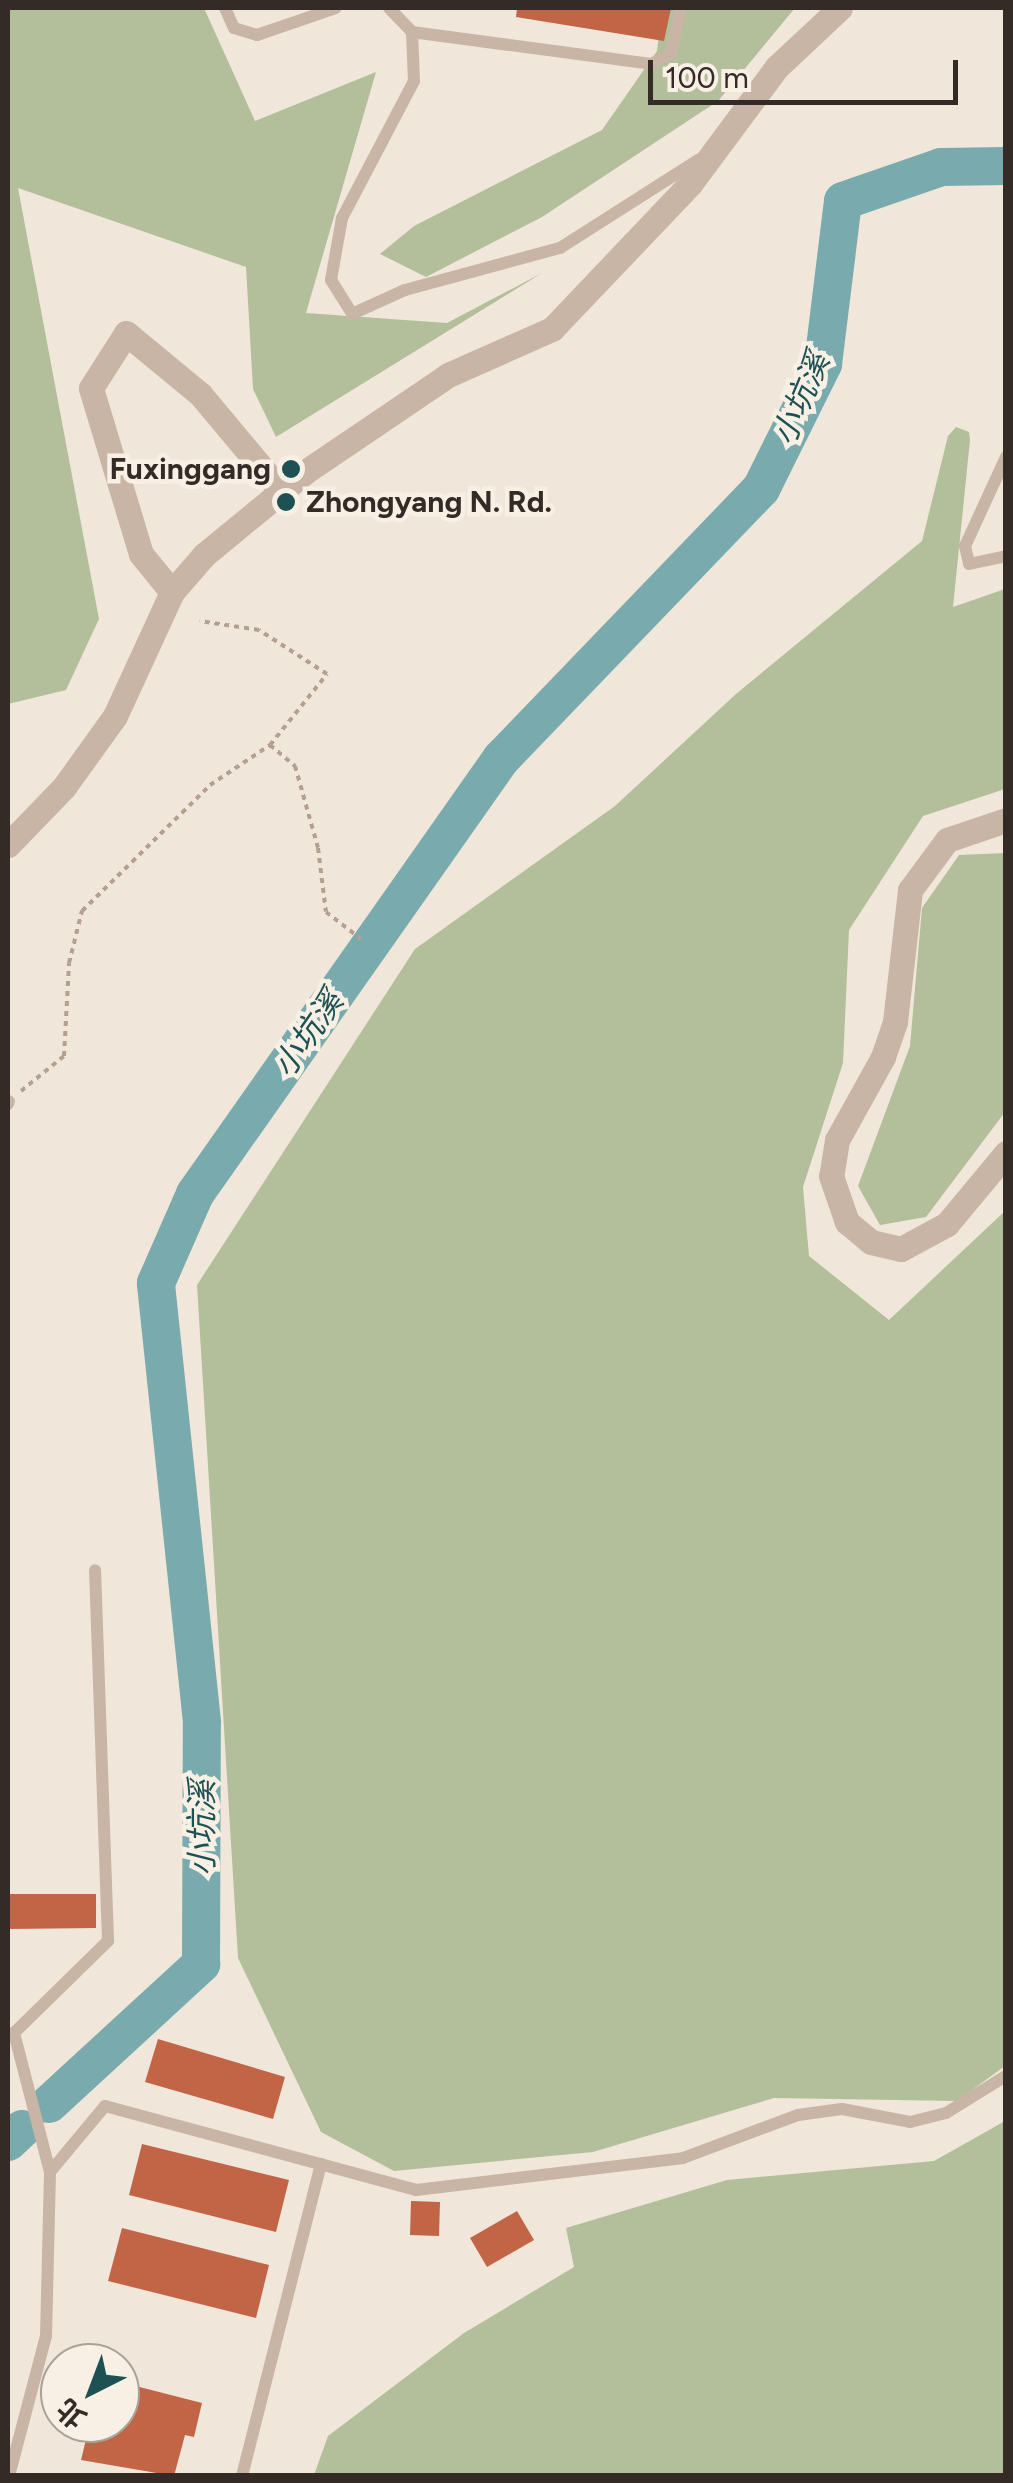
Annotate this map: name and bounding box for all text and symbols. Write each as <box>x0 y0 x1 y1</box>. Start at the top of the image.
scale bar <box>653 40 963 102</box>
text: 100 m <box>665 59 749 96</box>
water label: 小坑溪 <box>765 347 837 451</box>
place label: Fuxinggang <box>110 451 271 487</box>
marker: Fuxinggang <box>280 458 302 480</box>
place label: Zhongyang N. Rd. <box>306 484 552 520</box>
marker: Zhongyang N. Rd. <box>275 491 297 513</box>
water label: 小坑溪 <box>265 984 351 1084</box>
water label: 小坑溪 <box>183 1780 221 1876</box>
north arrow <box>40 2343 140 2443</box>
text: 北 <box>49 2392 93 2436</box>

